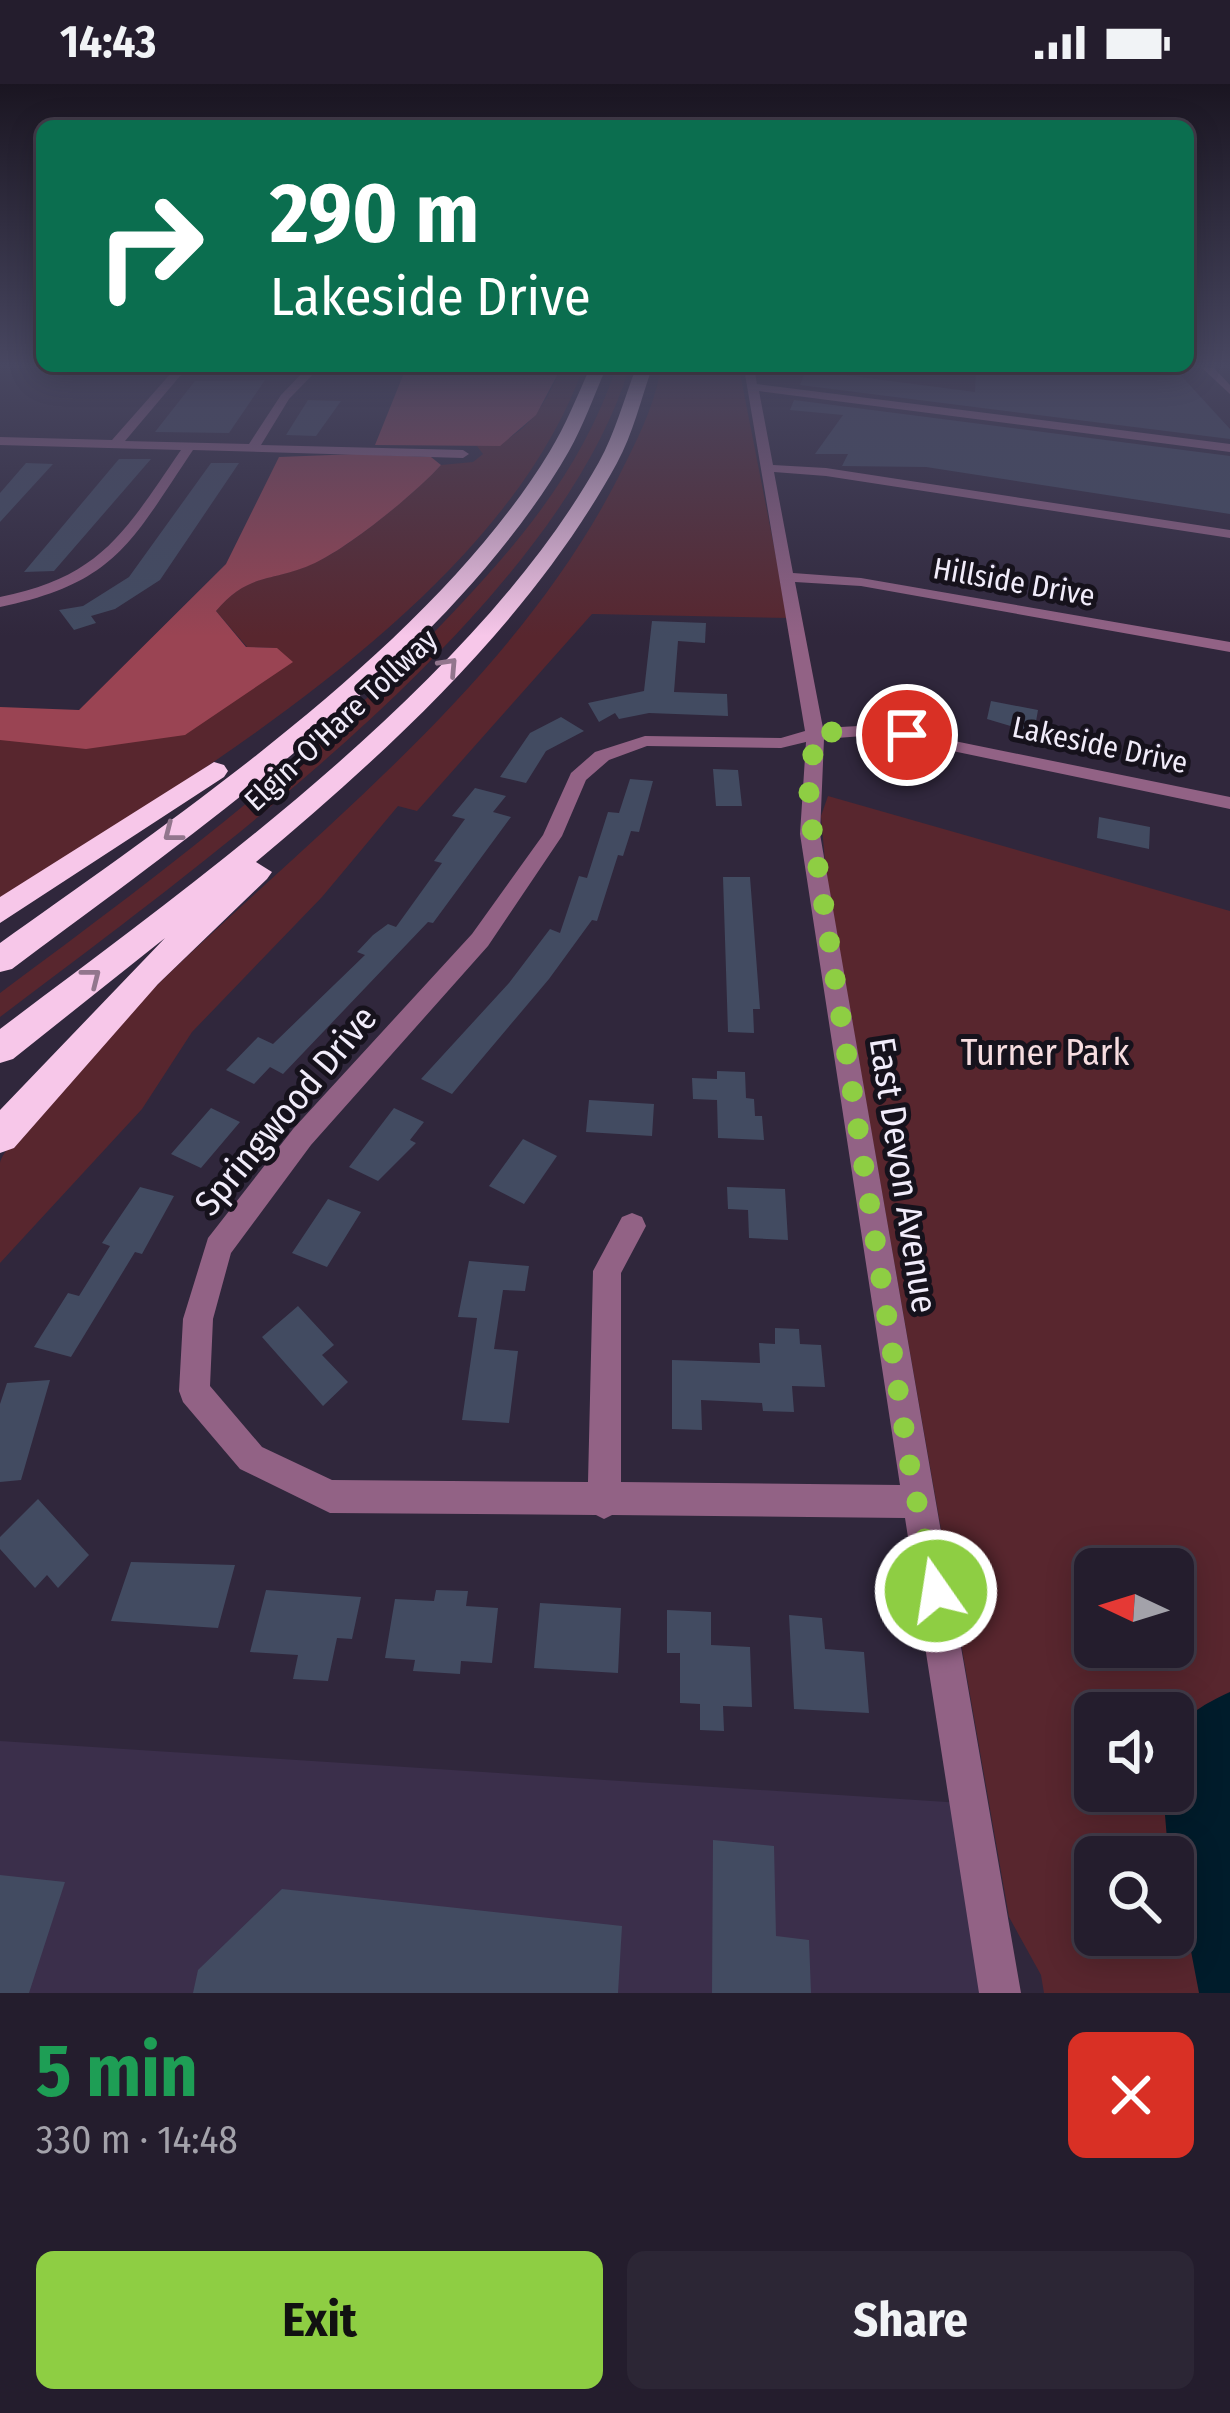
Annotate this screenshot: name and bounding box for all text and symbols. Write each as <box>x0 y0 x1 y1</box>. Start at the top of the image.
text: 14:43 <box>60 15 156 69</box>
text: 290 m <box>270 163 479 264</box>
icon: right <box>72 168 228 324</box>
text: Lakeside Drive <box>270 265 591 329</box>
street label: Hillside Drive <box>930 550 1098 614</box>
street label: Elgin-O'Hare Tollway <box>237 621 445 819</box>
one-way arrow <box>435 658 457 679</box>
pin <box>856 684 958 786</box>
icon: arrive <box>874 702 940 768</box>
street label: Lakeside Drive <box>1009 709 1191 781</box>
one-way arrow <box>163 819 185 840</box>
one-way arrow <box>79 970 101 991</box>
street label: Springwood Drive <box>185 997 386 1224</box>
park label: Turner Park <box>961 1031 1129 1075</box>
street label: East Devon Avenue <box>860 1034 947 1316</box>
position arrow <box>873 1528 999 1654</box>
north arrow <box>1074 1548 1194 1668</box>
map controls <box>1074 1548 1194 1956</box>
button: sound <box>1074 1692 1194 1812</box>
button: search <box>1074 1836 1194 1956</box>
text: 5 min <box>36 2029 198 2115</box>
button: close <box>1068 2032 1194 2158</box>
text: 330 m · 14:48 <box>36 2117 238 2163</box>
button: Exit <box>36 2251 603 2389</box>
button: Share <box>627 2251 1194 2389</box>

